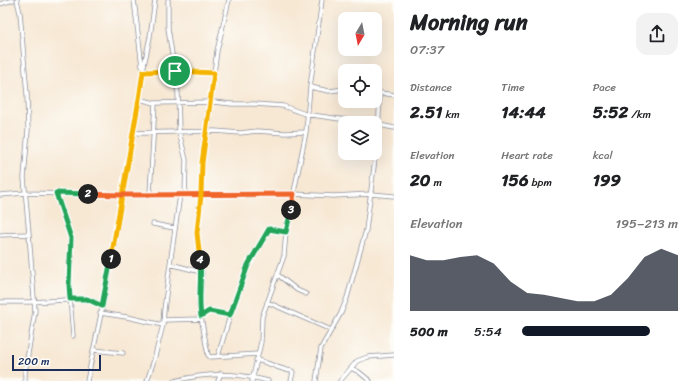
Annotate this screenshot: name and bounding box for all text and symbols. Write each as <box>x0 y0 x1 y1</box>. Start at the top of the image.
text: Morning run <box>410 3 528 42</box>
north arrow <box>338 12 382 56</box>
map controls <box>338 12 382 160</box>
button: share <box>636 13 678 55</box>
text: 07:37 <box>410 38 444 61</box>
pin <box>158 54 192 88</box>
icon: arrive <box>164 60 186 82</box>
button: locate <box>338 64 382 108</box>
text: Distance <box>410 78 452 97</box>
text: Time <box>501 78 525 97</box>
text: Pace <box>593 78 616 97</box>
text: 2.51 <box>410 97 443 127</box>
text: 14:44 <box>501 97 546 127</box>
text: 5:52 <box>593 97 628 127</box>
text: km <box>443 105 460 124</box>
text: /km <box>628 105 651 124</box>
button: layers <box>338 116 382 160</box>
text: Elevation <box>410 146 455 165</box>
text: Heart rate <box>501 146 553 165</box>
text: kcal <box>593 146 613 165</box>
text: 20 <box>410 165 431 195</box>
text: 156 <box>501 165 529 195</box>
text: 199 <box>593 165 621 195</box>
text: m <box>431 173 442 192</box>
text: bpm <box>529 173 552 192</box>
pin: 2 <box>78 184 98 204</box>
text: 2 <box>85 184 91 203</box>
pin: 3 <box>281 200 301 220</box>
text: 3 <box>288 200 294 219</box>
text: Elevation <box>410 212 463 235</box>
text: 195–213 m <box>616 212 678 235</box>
pin: 1 <box>101 249 121 269</box>
text: 1 <box>109 249 113 268</box>
pin: 4 <box>190 250 210 270</box>
text: 4 <box>197 250 203 269</box>
text: 500 m <box>410 320 448 343</box>
text: 5:54 <box>474 320 502 343</box>
text: 200 m <box>18 352 50 371</box>
scale bar <box>12 353 101 372</box>

